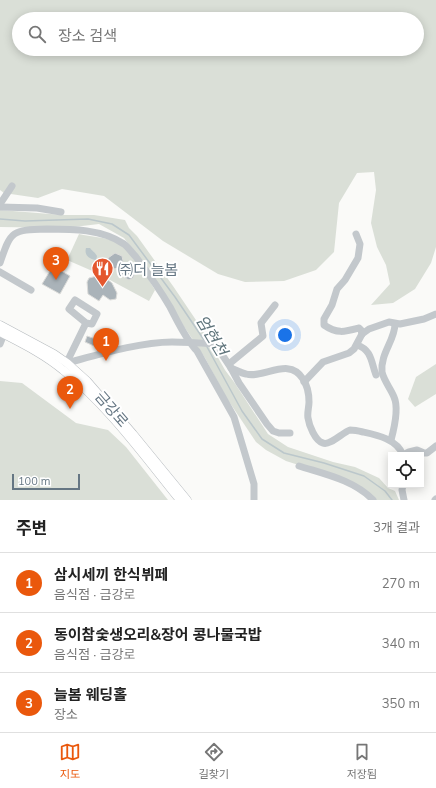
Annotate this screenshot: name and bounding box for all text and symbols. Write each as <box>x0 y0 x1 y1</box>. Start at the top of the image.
search box <box>12 12 424 56</box>
icon: search <box>26 23 48 45</box>
text: 장소 검색 <box>58 26 117 45</box>
pin: 3 <box>43 247 69 280</box>
restaurant icon: ㈜더 늘봄 <box>89 256 115 289</box>
place label: ㈜더 늘봄 <box>118 260 178 279</box>
water label: 엄현천 <box>192 311 233 361</box>
your location <box>275 325 295 345</box>
pin: 1 <box>93 328 119 361</box>
pin: 2 <box>57 376 83 409</box>
street label: 금강로 <box>91 387 133 431</box>
map controls <box>388 452 424 488</box>
button: locate <box>388 452 424 488</box>
scale bar <box>12 472 80 491</box>
text: 100 m <box>18 474 50 488</box>
text: 주변 <box>16 517 47 538</box>
text: 3개 결과 <box>373 519 420 535</box>
text: 삼시세끼 한식뷔페 <box>54 565 169 584</box>
text: 1 <box>25 575 33 591</box>
text: 270 m <box>382 575 420 591</box>
text: 음식점 · 금강로 <box>54 586 136 602</box>
text: 동이참숯생오리&장어 콩나물국밥 <box>54 625 262 644</box>
text: 2 <box>25 635 33 651</box>
text: 340 m <box>382 635 420 651</box>
text: 음식점 · 금강로 <box>54 646 136 662</box>
text: 늘봄 웨딩홀 <box>54 685 127 704</box>
text: 3 <box>25 695 33 711</box>
text: 350 m <box>382 695 420 711</box>
text: 장소 <box>54 706 78 722</box>
tab: 지도 <box>59 741 81 781</box>
tab: 길찾기 <box>199 741 229 781</box>
tab: 저장됨 <box>347 741 377 781</box>

